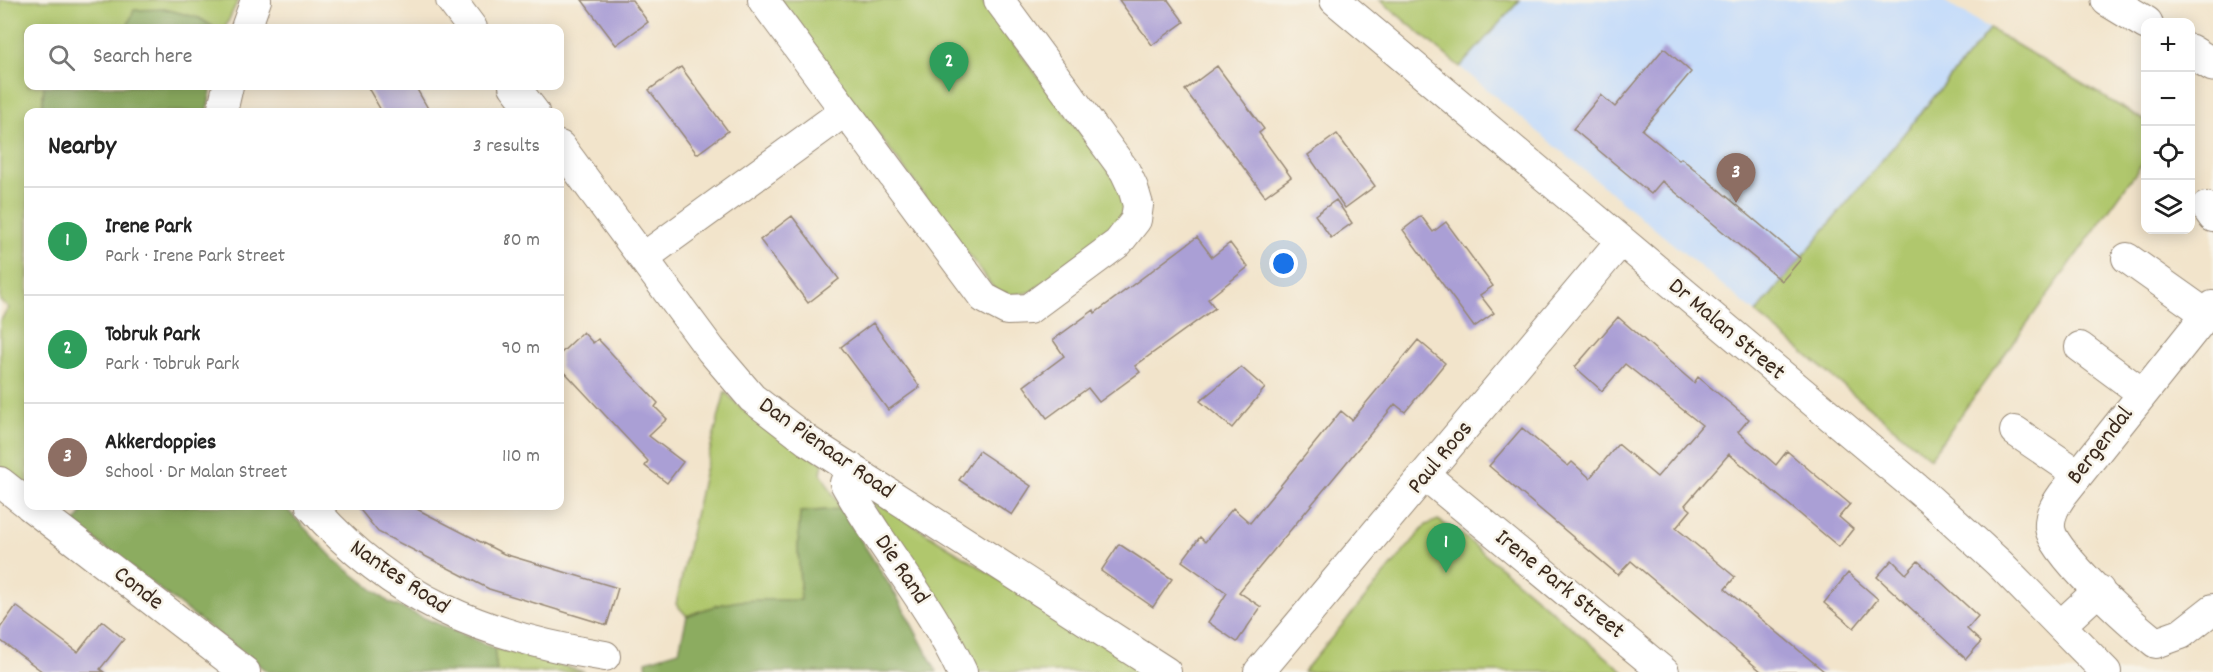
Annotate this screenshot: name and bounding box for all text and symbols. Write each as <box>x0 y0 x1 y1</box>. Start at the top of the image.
map controls <box>2141 18 2195 234</box>
button: + <box>2141 18 2195 72</box>
search box <box>24 24 564 90</box>
icon: search <box>45 41 78 74</box>
text: Search here <box>93 42 192 73</box>
pin: 2 <box>930 42 968 92</box>
button: − <box>2141 72 2195 126</box>
button: locate <box>2141 126 2195 180</box>
text: Nearby <box>48 129 116 166</box>
text: 3 results <box>473 133 540 161</box>
pin: 3 <box>1716 154 1756 203</box>
button: layers <box>2141 180 2195 234</box>
text: Irene Park <box>105 212 192 243</box>
text: 1 <box>65 227 70 255</box>
text: 80 m <box>503 227 540 255</box>
text: Park · Irene Park Street <box>105 243 285 271</box>
your location <box>1269 249 1298 278</box>
street label: Dr Malan Street <box>1660 271 1792 389</box>
text: Tobruk Park <box>105 320 200 351</box>
text: 2 <box>63 335 72 363</box>
text: 90 m <box>502 335 540 363</box>
text: Park · Tobruk Park <box>105 351 239 379</box>
street label: Dan Pienaar Road <box>751 389 901 509</box>
street label: Bergendal <box>2060 399 2143 492</box>
street label: Paul Roos <box>1400 414 1482 502</box>
text: Akkerdoppies <box>105 428 216 459</box>
text: 3 <box>63 443 72 471</box>
text: 110 m <box>502 443 540 471</box>
text: School · Dr Malan Street <box>105 459 287 487</box>
street label: Irene Park Street <box>1487 522 1631 648</box>
pin: 1 <box>1426 524 1466 573</box>
street label: Die Rand <box>865 528 937 612</box>
street label: Nantes Road <box>342 532 456 624</box>
street label: Conde <box>106 559 170 619</box>

